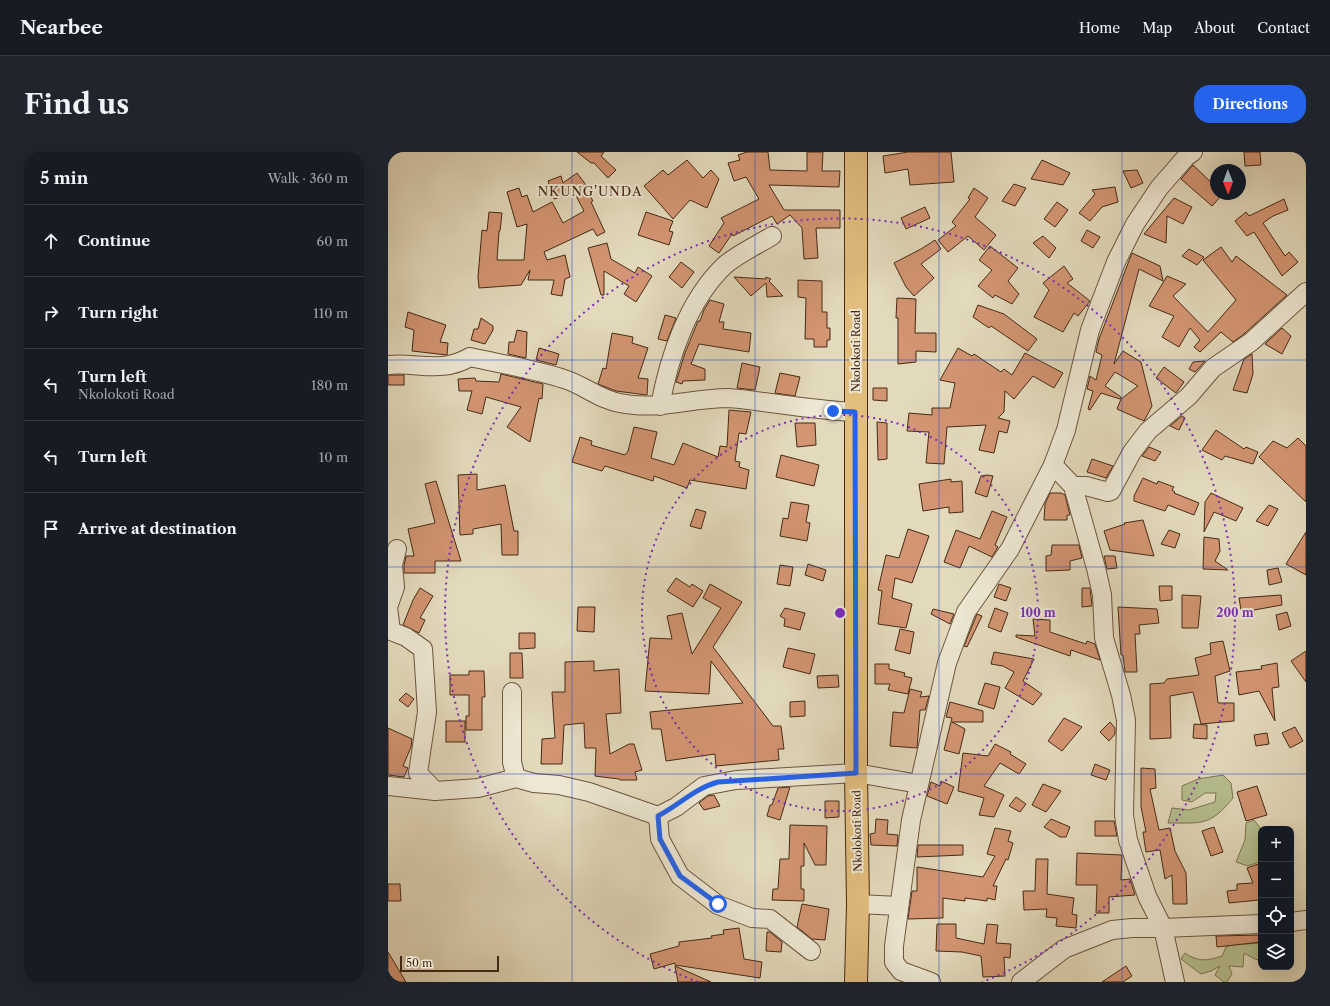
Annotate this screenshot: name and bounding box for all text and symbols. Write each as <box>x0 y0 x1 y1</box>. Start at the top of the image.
text: Nearbee <box>20 16 103 39</box>
text: Home <box>1079 19 1120 37</box>
text: Map <box>1142 19 1172 37</box>
text: About <box>1194 19 1235 37</box>
text: Contact <box>1257 19 1310 37</box>
button: Directions <box>1194 85 1306 123</box>
text: Find us <box>24 87 129 121</box>
north arrow <box>1210 164 1246 200</box>
text: 5 min <box>40 168 88 188</box>
text: Walk · 360 m <box>268 170 348 186</box>
district label: NKUNG'UNDA <box>537 183 643 199</box>
icon: ahead <box>40 230 62 252</box>
text: Continue <box>78 231 150 250</box>
text: 60 m <box>317 233 348 249</box>
icon: right <box>40 302 62 324</box>
text: Turn right <box>78 303 158 322</box>
text: 110 m <box>313 305 348 321</box>
street label: Nkolokoti Road <box>849 310 863 392</box>
text: Turn left <box>78 367 147 386</box>
icon: left <box>40 374 62 396</box>
text: 180 m <box>311 377 348 393</box>
text: Nkolokoti Road <box>78 386 175 402</box>
route end <box>824 402 842 420</box>
icon: left <box>40 446 62 468</box>
text: Turn left <box>78 447 147 466</box>
text: 10 m <box>319 449 348 465</box>
icon: arrive <box>40 518 62 540</box>
text: Arrive at destination <box>78 519 237 538</box>
text: 100 m <box>1020 605 1056 620</box>
text: 200 m <box>1216 605 1254 620</box>
centre of rings <box>833 606 847 620</box>
street label: Nkolokoti Road <box>849 790 865 872</box>
map controls <box>1258 826 1294 970</box>
button: + <box>1258 826 1294 862</box>
button: − <box>1258 862 1294 898</box>
route start <box>709 895 727 913</box>
button: locate <box>1258 898 1294 934</box>
button: layers <box>1258 934 1294 970</box>
scale bar <box>400 954 499 973</box>
text: 50 m <box>406 956 432 970</box>

